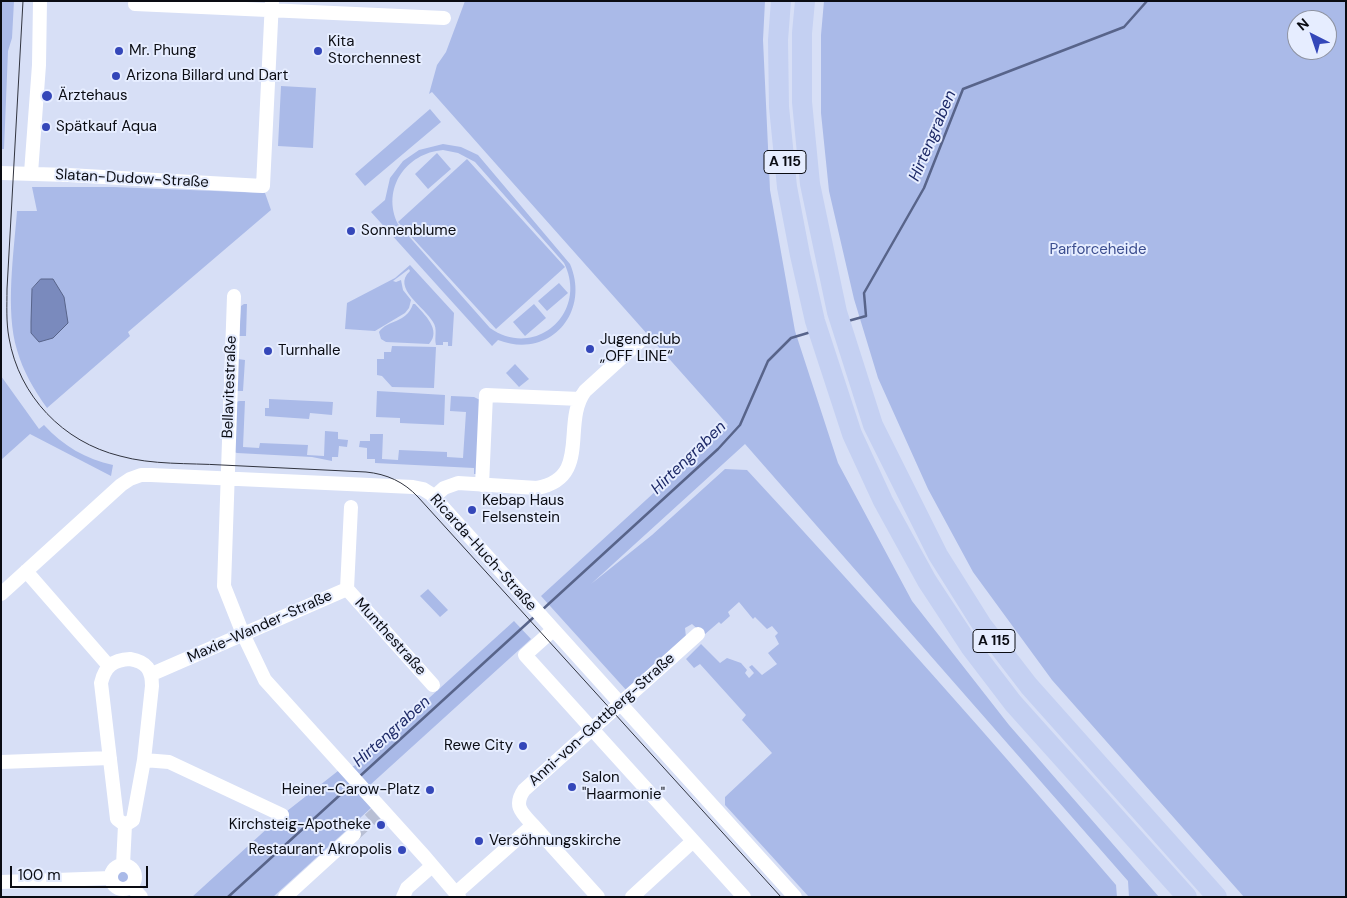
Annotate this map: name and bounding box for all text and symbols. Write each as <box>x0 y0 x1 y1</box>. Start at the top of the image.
north arrow <box>1287 10 1337 60</box>
text: N <box>1293 14 1313 35</box>
place label: Kita Storchennest <box>328 33 421 68</box>
place label: Mr. Phung <box>129 42 196 60</box>
marker: Mr. Phung <box>113 45 125 57</box>
marker: Kita Storchennest <box>312 45 324 57</box>
place label: Arizona Billard und Dart <box>126 67 288 85</box>
marker: Arizona Billard und Dart <box>110 70 122 82</box>
place label: Ärztehaus <box>58 87 127 105</box>
water label: Hirtengraben <box>905 88 961 184</box>
marker: Ärztehaus <box>40 89 54 103</box>
place label: Spätkauf Aqua <box>56 118 157 136</box>
marker: Spätkauf Aqua <box>40 121 52 133</box>
road number: A 115 <box>764 150 806 173</box>
street label: Slatan-Dudow-Straße <box>55 166 209 192</box>
place label: Sonnenblume <box>361 222 456 240</box>
marker: Sonnenblume <box>345 225 357 237</box>
park label: Parforceheide <box>1050 241 1146 259</box>
place label: Jugendclub „OFF LINE“ <box>600 331 681 366</box>
street label: Bellavitestraße <box>219 335 241 439</box>
place label: Turnhalle <box>278 342 340 360</box>
marker: Jugendclub „OFF LINE“ <box>584 343 596 355</box>
marker: Turnhalle <box>262 345 274 357</box>
water label: Hirtengraben <box>648 417 730 499</box>
street label: Ricarda-Huch-Straße <box>426 491 540 615</box>
place label: Kebap Haus Felsenstein <box>482 492 564 527</box>
marker: Kebap Haus Felsenstein <box>466 504 478 516</box>
street label: Maxie-Wander-Straße <box>185 587 335 667</box>
street label: Munthestraße <box>351 595 429 679</box>
road number: A 115 <box>973 630 1015 652</box>
street label: Anni-von-Gottberg-Straße <box>525 650 679 790</box>
water label: Hirtengraben <box>350 692 434 772</box>
place label: Rewe City <box>444 737 513 755</box>
marker: Rewe City <box>517 740 529 752</box>
place label: Salon "Haarmonie" <box>582 769 665 804</box>
place label: Heiner-Carow-Platz <box>282 781 420 799</box>
marker: Salon "Haarmonie" <box>566 781 578 793</box>
marker: Heiner-Carow-Platz <box>424 784 436 796</box>
place label: Kirchsteig-Apotheke <box>229 816 371 834</box>
marker: Kirchsteig-Apotheke <box>375 819 387 831</box>
place label: Versöhnungskirche <box>489 832 621 850</box>
marker: Versöhnungskirche <box>473 835 485 847</box>
place label: Restaurant Akropolis <box>249 841 392 859</box>
marker: Restaurant Akropolis <box>396 844 408 856</box>
scale bar <box>12 856 150 888</box>
text: 100 m <box>18 865 61 885</box>

